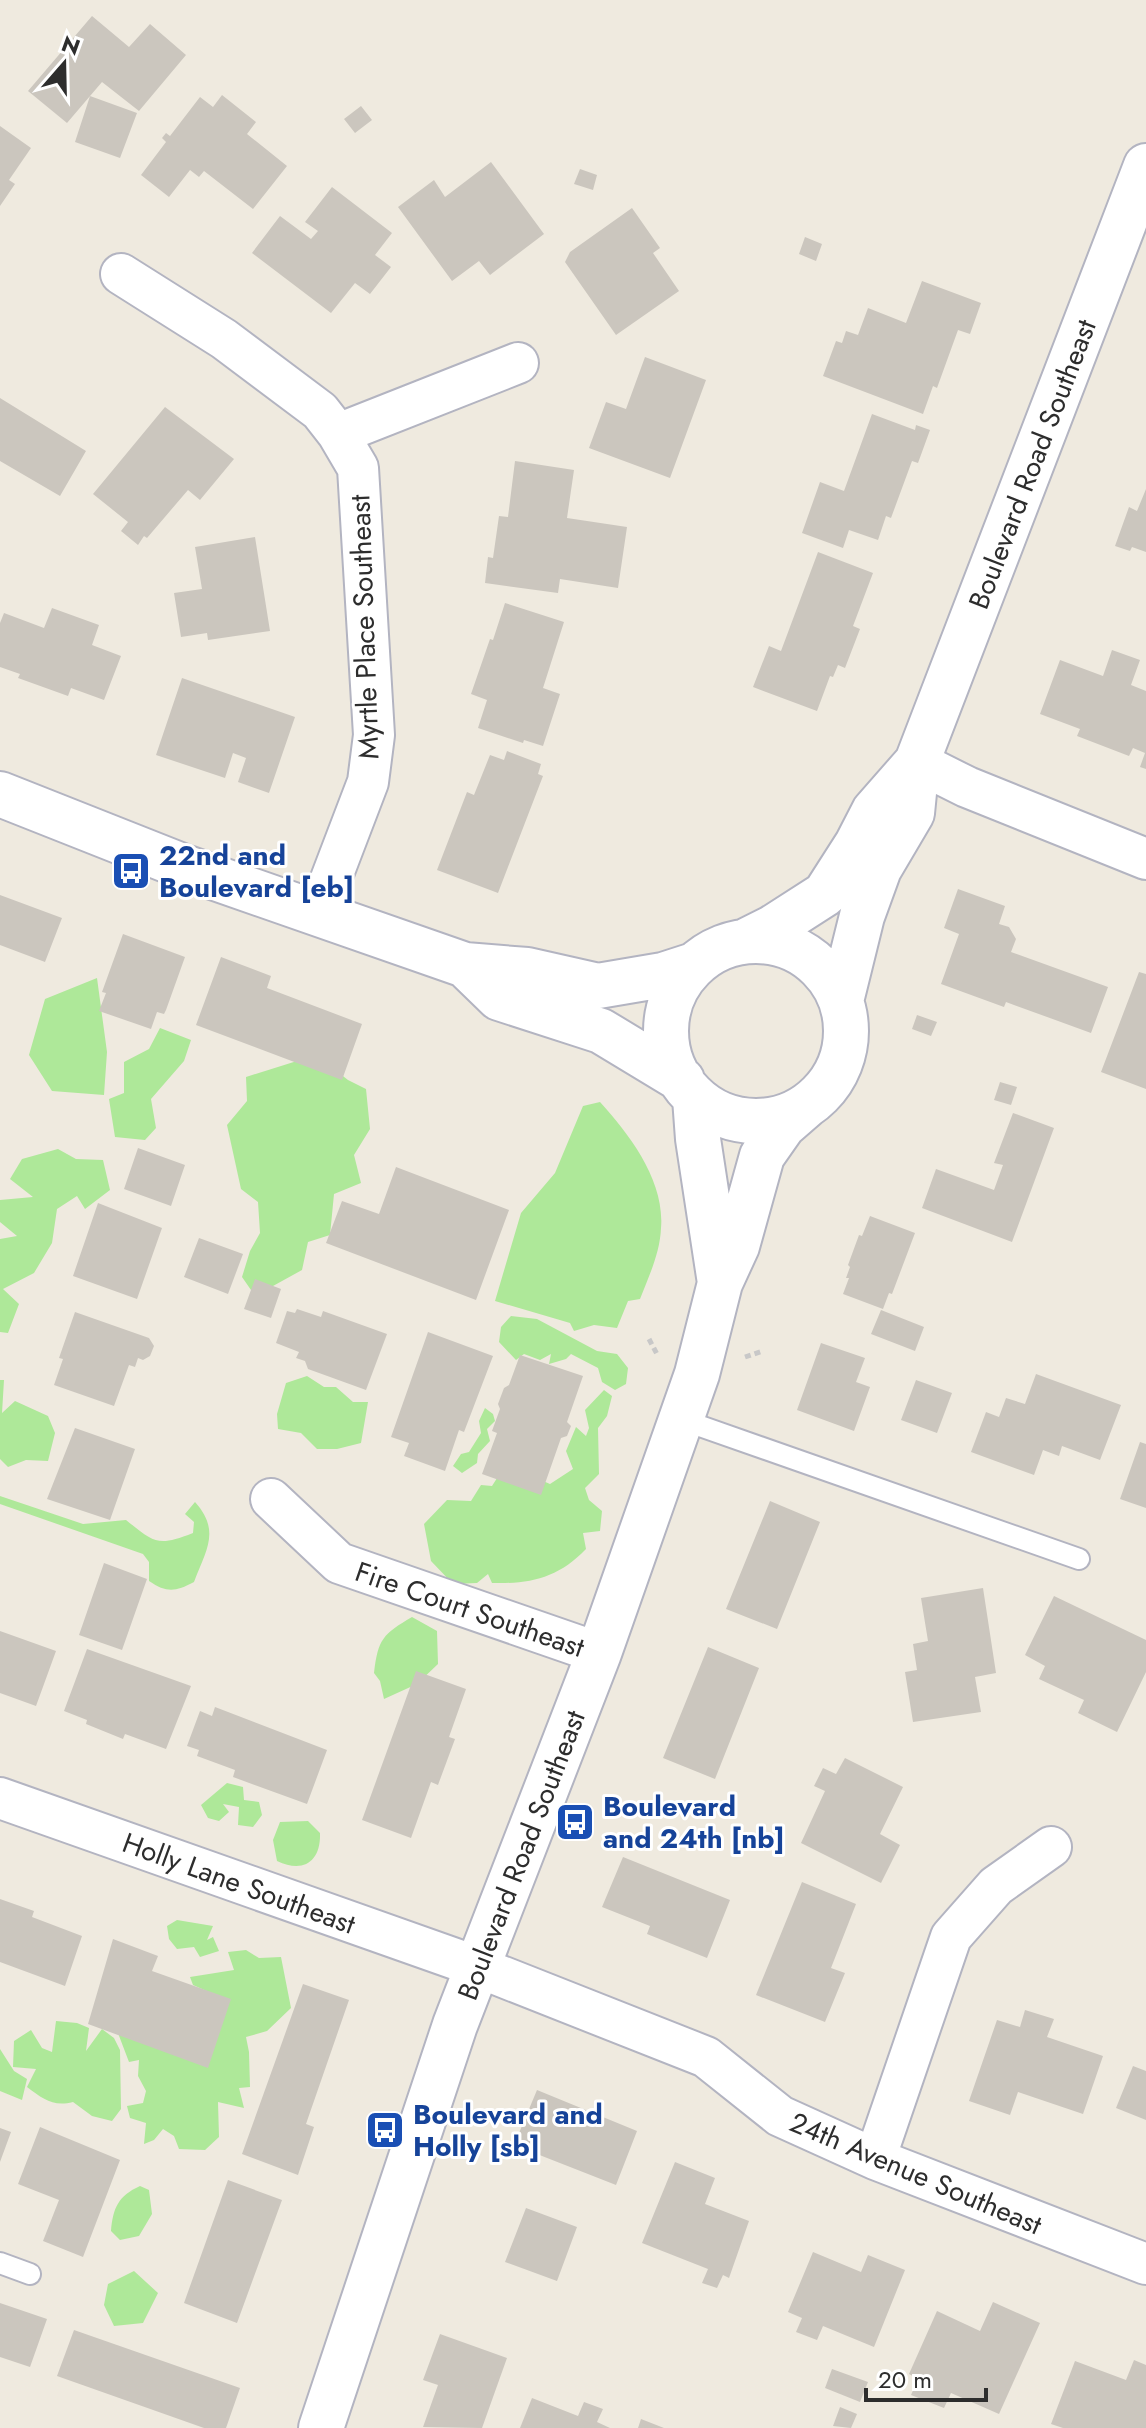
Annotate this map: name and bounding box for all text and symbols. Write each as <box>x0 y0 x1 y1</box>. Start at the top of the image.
north arrow <box>24 24 104 104</box>
text: N <box>57 27 85 63</box>
street label: Boulevard Road Southeast <box>958 313 1107 615</box>
street label: Myrtle Place Southeast <box>339 494 390 760</box>
place label: 22nd and Boulevard [eb] <box>159 835 354 908</box>
bus stop icon: 22nd and Boulevard [eb] <box>110 850 152 892</box>
street label: Fire Court Southeast <box>350 1551 590 1668</box>
street label: Boulevard Road Southeast <box>447 1704 596 2006</box>
place label: Boulevard and 24th [nb] <box>603 1786 785 1859</box>
bus stop icon: Boulevard and 24th [nb] <box>554 1801 596 1843</box>
street label: Holly Lane Southeast <box>117 1822 361 1945</box>
place label: Boulevard and Holly [sb] <box>413 2094 603 2167</box>
street label: 24th Avenue Southeast <box>783 2102 1048 2245</box>
bus stop icon: Boulevard and Holly [sb] <box>364 2109 406 2151</box>
scale bar <box>866 2352 986 2402</box>
text: 20 m <box>878 2362 932 2397</box>

